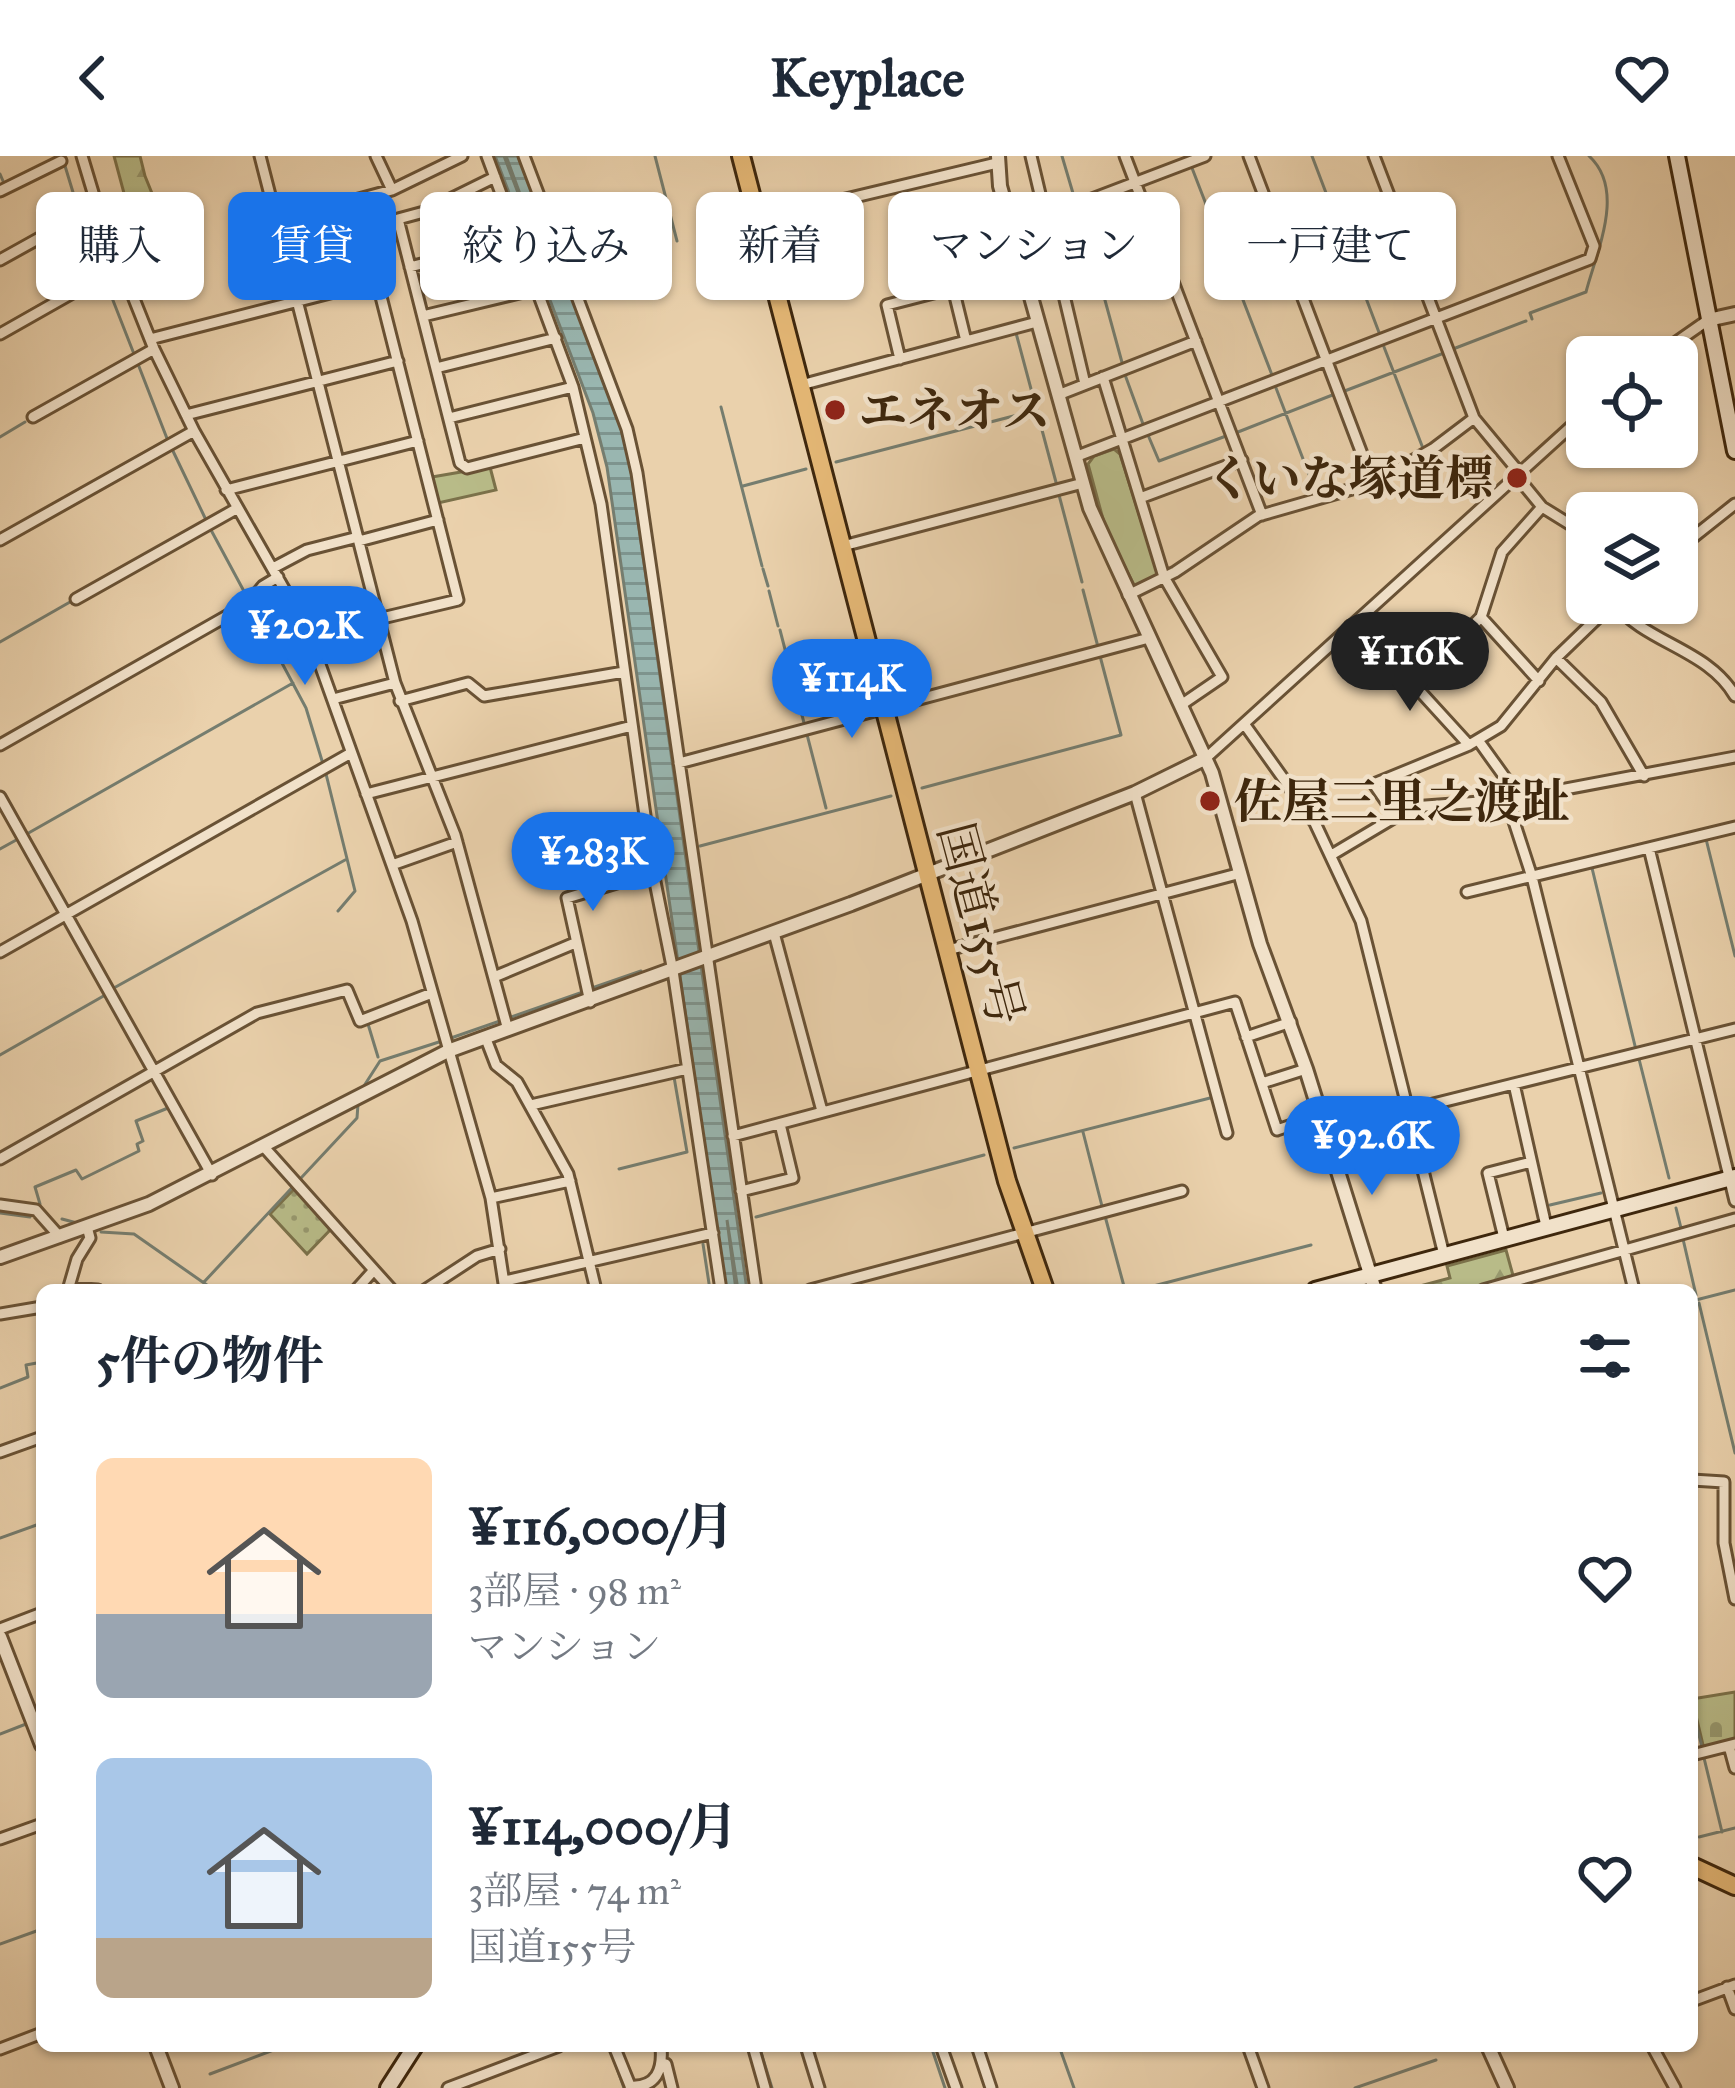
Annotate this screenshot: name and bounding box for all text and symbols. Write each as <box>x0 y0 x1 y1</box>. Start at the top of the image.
icon: back <box>60 45 126 111</box>
text: Keyplace <box>770 45 965 111</box>
icon: heart <box>1609 45 1675 111</box>
chip: 購入 <box>36 192 204 300</box>
chip: 賃貸 <box>228 192 396 300</box>
chip: 絞り込み <box>420 192 672 300</box>
chip: 新着 <box>696 192 864 300</box>
chip: マンション <box>888 192 1180 300</box>
chip: 一戸建て <box>1204 192 1456 300</box>
map controls <box>1566 336 1698 624</box>
button: locate <box>1566 336 1698 468</box>
place label: エネオス <box>859 381 1051 440</box>
marker: エネオス <box>822 397 848 423</box>
place label: くいな塚道標 <box>1205 449 1493 508</box>
marker: くいな塚道標 <box>1504 465 1530 491</box>
button: layers <box>1566 492 1698 624</box>
pin: ¥202K <box>221 586 389 688</box>
text: ¥202K <box>248 601 362 649</box>
pin: ¥116K <box>1326 612 1494 714</box>
text: ¥116K <box>1358 627 1462 675</box>
pin: ¥114K <box>768 639 936 741</box>
text: ¥114K <box>799 654 905 702</box>
place label: 佐屋三里之渡趾 <box>1234 772 1570 831</box>
marker: 佐屋三里之渡趾 <box>1197 788 1223 814</box>
pin: ¥283K <box>509 812 677 914</box>
street label: 国道155号 <box>926 816 1036 1032</box>
text: ¥283K <box>539 827 647 875</box>
pin: ¥92.6K <box>1274 1096 1470 1198</box>
text: ¥92.6K <box>1311 1111 1433 1159</box>
icon: filters <box>1572 1323 1638 1389</box>
text: 5件の物件 <box>96 1330 324 1392</box>
text: ¥116,000/月 <box>468 1496 735 1558</box>
icon: home <box>192 1506 336 1650</box>
icon: heart <box>1572 1545 1638 1611</box>
text: 3部屋 · 98 m² <box>468 1567 681 1615</box>
text: マンション <box>468 1623 661 1671</box>
text: ¥114,000/月 <box>468 1796 738 1858</box>
icon: home <box>192 1806 336 1950</box>
icon: heart <box>1572 1845 1638 1911</box>
text: 3部屋 · 74 m² <box>468 1867 681 1915</box>
text: 国道155号 <box>468 1923 636 1971</box>

